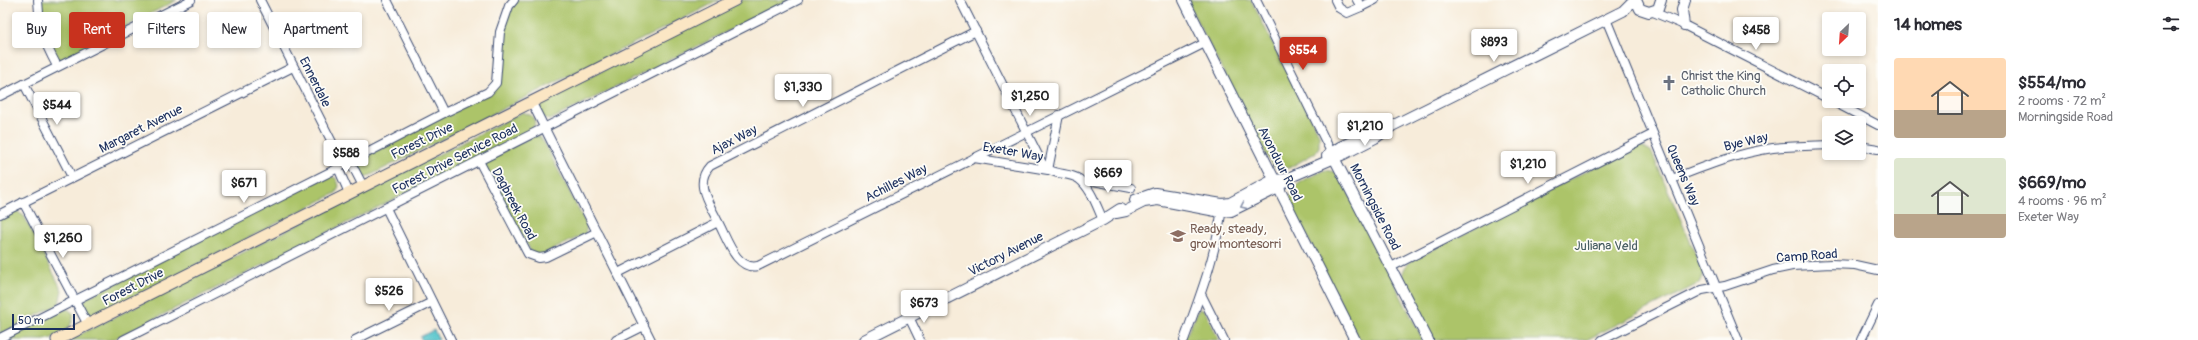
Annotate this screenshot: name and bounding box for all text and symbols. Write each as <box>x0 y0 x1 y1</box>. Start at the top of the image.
chip: Buy <box>12 12 61 48</box>
chip: Rent <box>69 12 125 48</box>
chip: Filters <box>133 12 199 48</box>
chip: New <box>207 12 261 48</box>
chip: Apartment <box>269 12 362 48</box>
north arrow <box>1822 12 1866 56</box>
map controls <box>1822 12 1866 160</box>
icon: filters <box>2160 13 2182 35</box>
text: 14 homes <box>1894 14 1962 35</box>
pin: $458 <box>1732 17 1780 51</box>
text: $458 <box>1742 22 1770 38</box>
pin: $893 <box>1470 29 1518 63</box>
text: $893 <box>1480 34 1508 50</box>
pin: $554 <box>1279 37 1327 71</box>
text: $554 <box>1289 42 1317 58</box>
street label: Ennerdale <box>296 54 335 110</box>
button: locate <box>1822 64 1866 108</box>
place label: Christ the King Catholic Church <box>1681 68 1766 99</box>
text: $554/mo <box>2018 72 2086 93</box>
pin: $1,330 <box>770 74 836 108</box>
church icon: Christ the King Catholic Church <box>1660 74 1678 92</box>
icon: home <box>1926 74 1974 122</box>
text: $1,330 <box>784 79 822 95</box>
pin: $1,250 <box>997 83 1063 117</box>
text: $1,250 <box>1011 88 1049 104</box>
pin: $544 <box>33 92 81 126</box>
text: 2 rooms · 72 m² <box>2018 93 2106 109</box>
text: $544 <box>42 97 72 113</box>
street label: Margaret Avenue <box>97 101 186 157</box>
text: Morningside Road <box>2018 109 2113 125</box>
pin: $1,210 <box>1332 113 1398 147</box>
button: layers <box>1822 116 1866 160</box>
text: $1,210 <box>1347 118 1383 134</box>
street label: Forest Drive <box>389 119 456 163</box>
street label: Forest Drive Service Road <box>389 120 521 198</box>
street label: Ajax Way <box>708 121 760 158</box>
street label: Avonduur Road <box>1254 124 1306 204</box>
street label: Bye Way <box>1722 129 1770 155</box>
street label: Exeter Way <box>982 139 1045 165</box>
pin: $588 <box>322 140 370 174</box>
street label: Queens Way <box>1663 142 1703 209</box>
text: $588 <box>332 145 360 161</box>
pin: $1,210 <box>1495 151 1561 185</box>
text: $1,210 <box>1510 156 1546 172</box>
street label: Achilles Way <box>862 160 930 205</box>
pin: $669 <box>1084 160 1132 194</box>
street label: Morningside Road <box>1346 161 1404 253</box>
street label: Dagbreek Road <box>488 165 540 243</box>
text: $669 <box>1094 165 1122 181</box>
pin: $671 <box>220 170 268 204</box>
text: $669/mo <box>2018 172 2086 193</box>
icon: home <box>1926 174 1974 222</box>
text: $671 <box>231 175 257 191</box>
text: 4 rooms · 96 m² <box>2018 193 2106 209</box>
one-way arrow <box>1240 201 1248 209</box>
text: Exeter Way <box>2018 209 2079 225</box>
place label: Ready, steady, grow montesorri <box>1190 221 1281 252</box>
pin: $1,260 <box>30 225 96 259</box>
school or university icon: Ready, steady, grow montesorri <box>1169 227 1187 245</box>
street label: Victory Avenue <box>966 228 1047 280</box>
text: $1,260 <box>43 230 83 246</box>
park label: Juliana Veld <box>1574 238 1638 254</box>
street label: Camp Road <box>1776 246 1838 266</box>
street label: Forest Drive <box>100 264 167 309</box>
pin: $526 <box>365 278 413 312</box>
text: $526 <box>375 283 403 299</box>
pin: $673 <box>900 290 948 324</box>
text: $673 <box>910 295 938 311</box>
scale bar <box>12 312 75 331</box>
text: 50 m <box>18 314 44 327</box>

